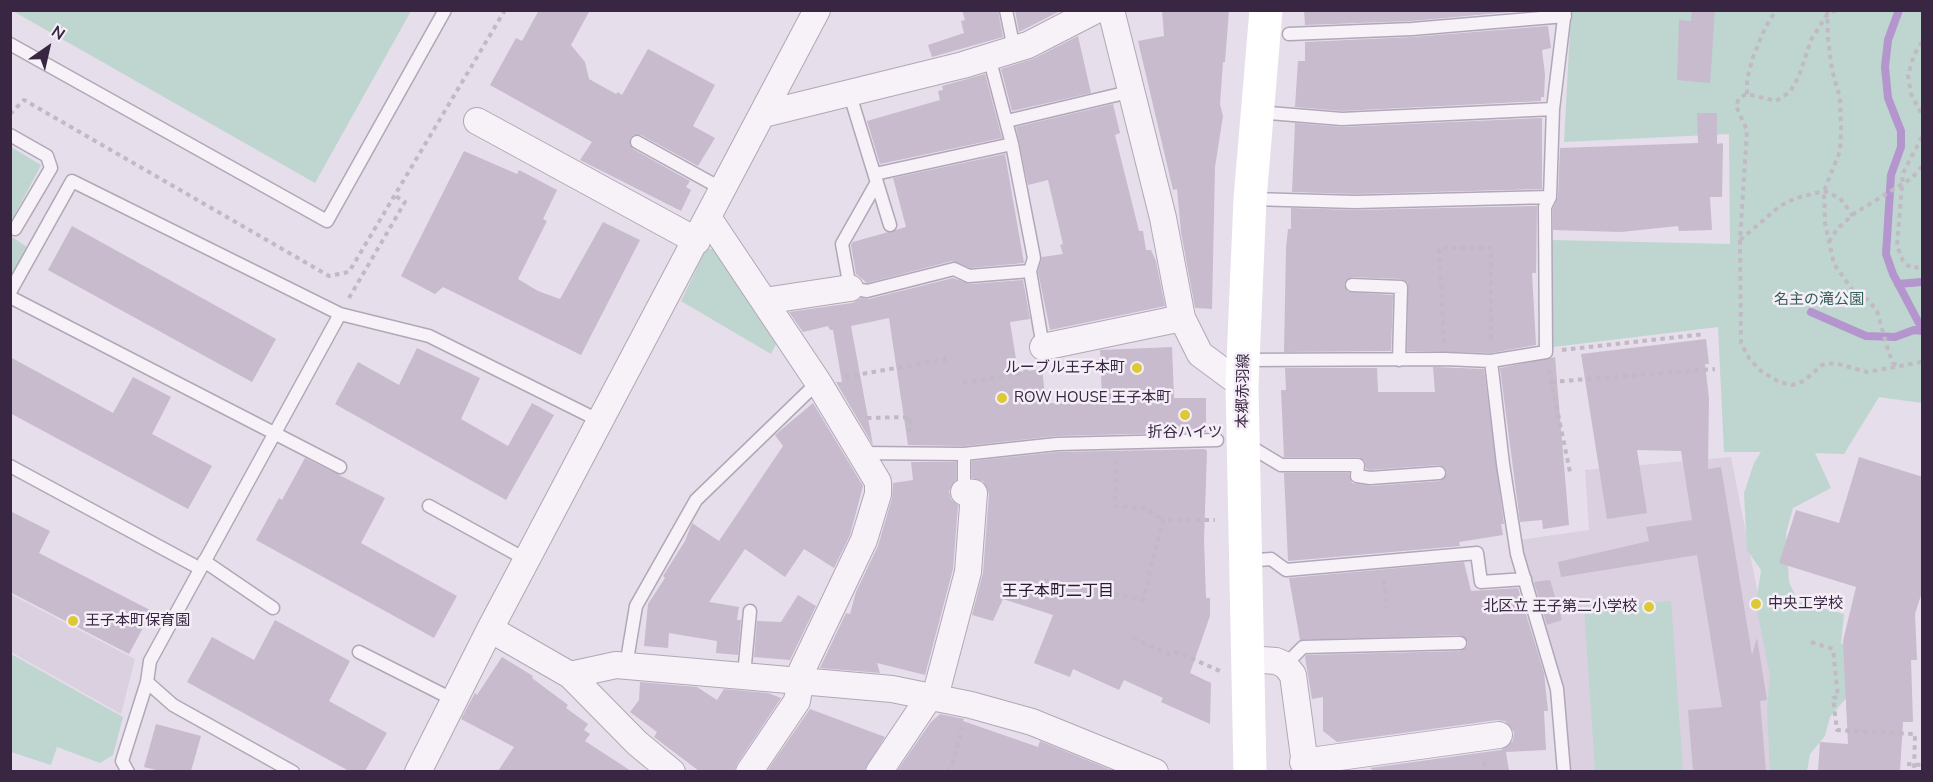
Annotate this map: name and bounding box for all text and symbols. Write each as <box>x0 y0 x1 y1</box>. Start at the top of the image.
north arrow <box>18 18 78 78</box>
text: N <box>47 21 69 46</box>
park label: 名主の滝公園 <box>1774 291 1864 309</box>
street label: 本郷赤羽線 <box>1234 353 1254 429</box>
place label: ルーブル王子本町 <box>1005 359 1125 377</box>
marker: ルーブル王子本町 <box>1130 361 1144 375</box>
place label: ROW HOUSE 王子本町 <box>1014 389 1171 407</box>
marker: ROW HOUSE 王子本町 <box>995 391 1009 405</box>
marker: 折谷ハイツ <box>1178 408 1192 422</box>
place label: 折谷ハイツ <box>1148 424 1222 442</box>
district label: 王子本町二丁目 <box>1002 582 1114 602</box>
place label: 中央工学校 <box>1768 595 1843 613</box>
marker: 中央工学校 <box>1749 597 1763 611</box>
place label: 北区立 王子第二小学校 <box>1483 598 1637 616</box>
marker: 北区立 王子第二小学校 <box>1642 600 1656 614</box>
place label: 王子本町保育園 <box>85 612 190 630</box>
marker: 王子本町保育園 <box>66 614 80 628</box>

